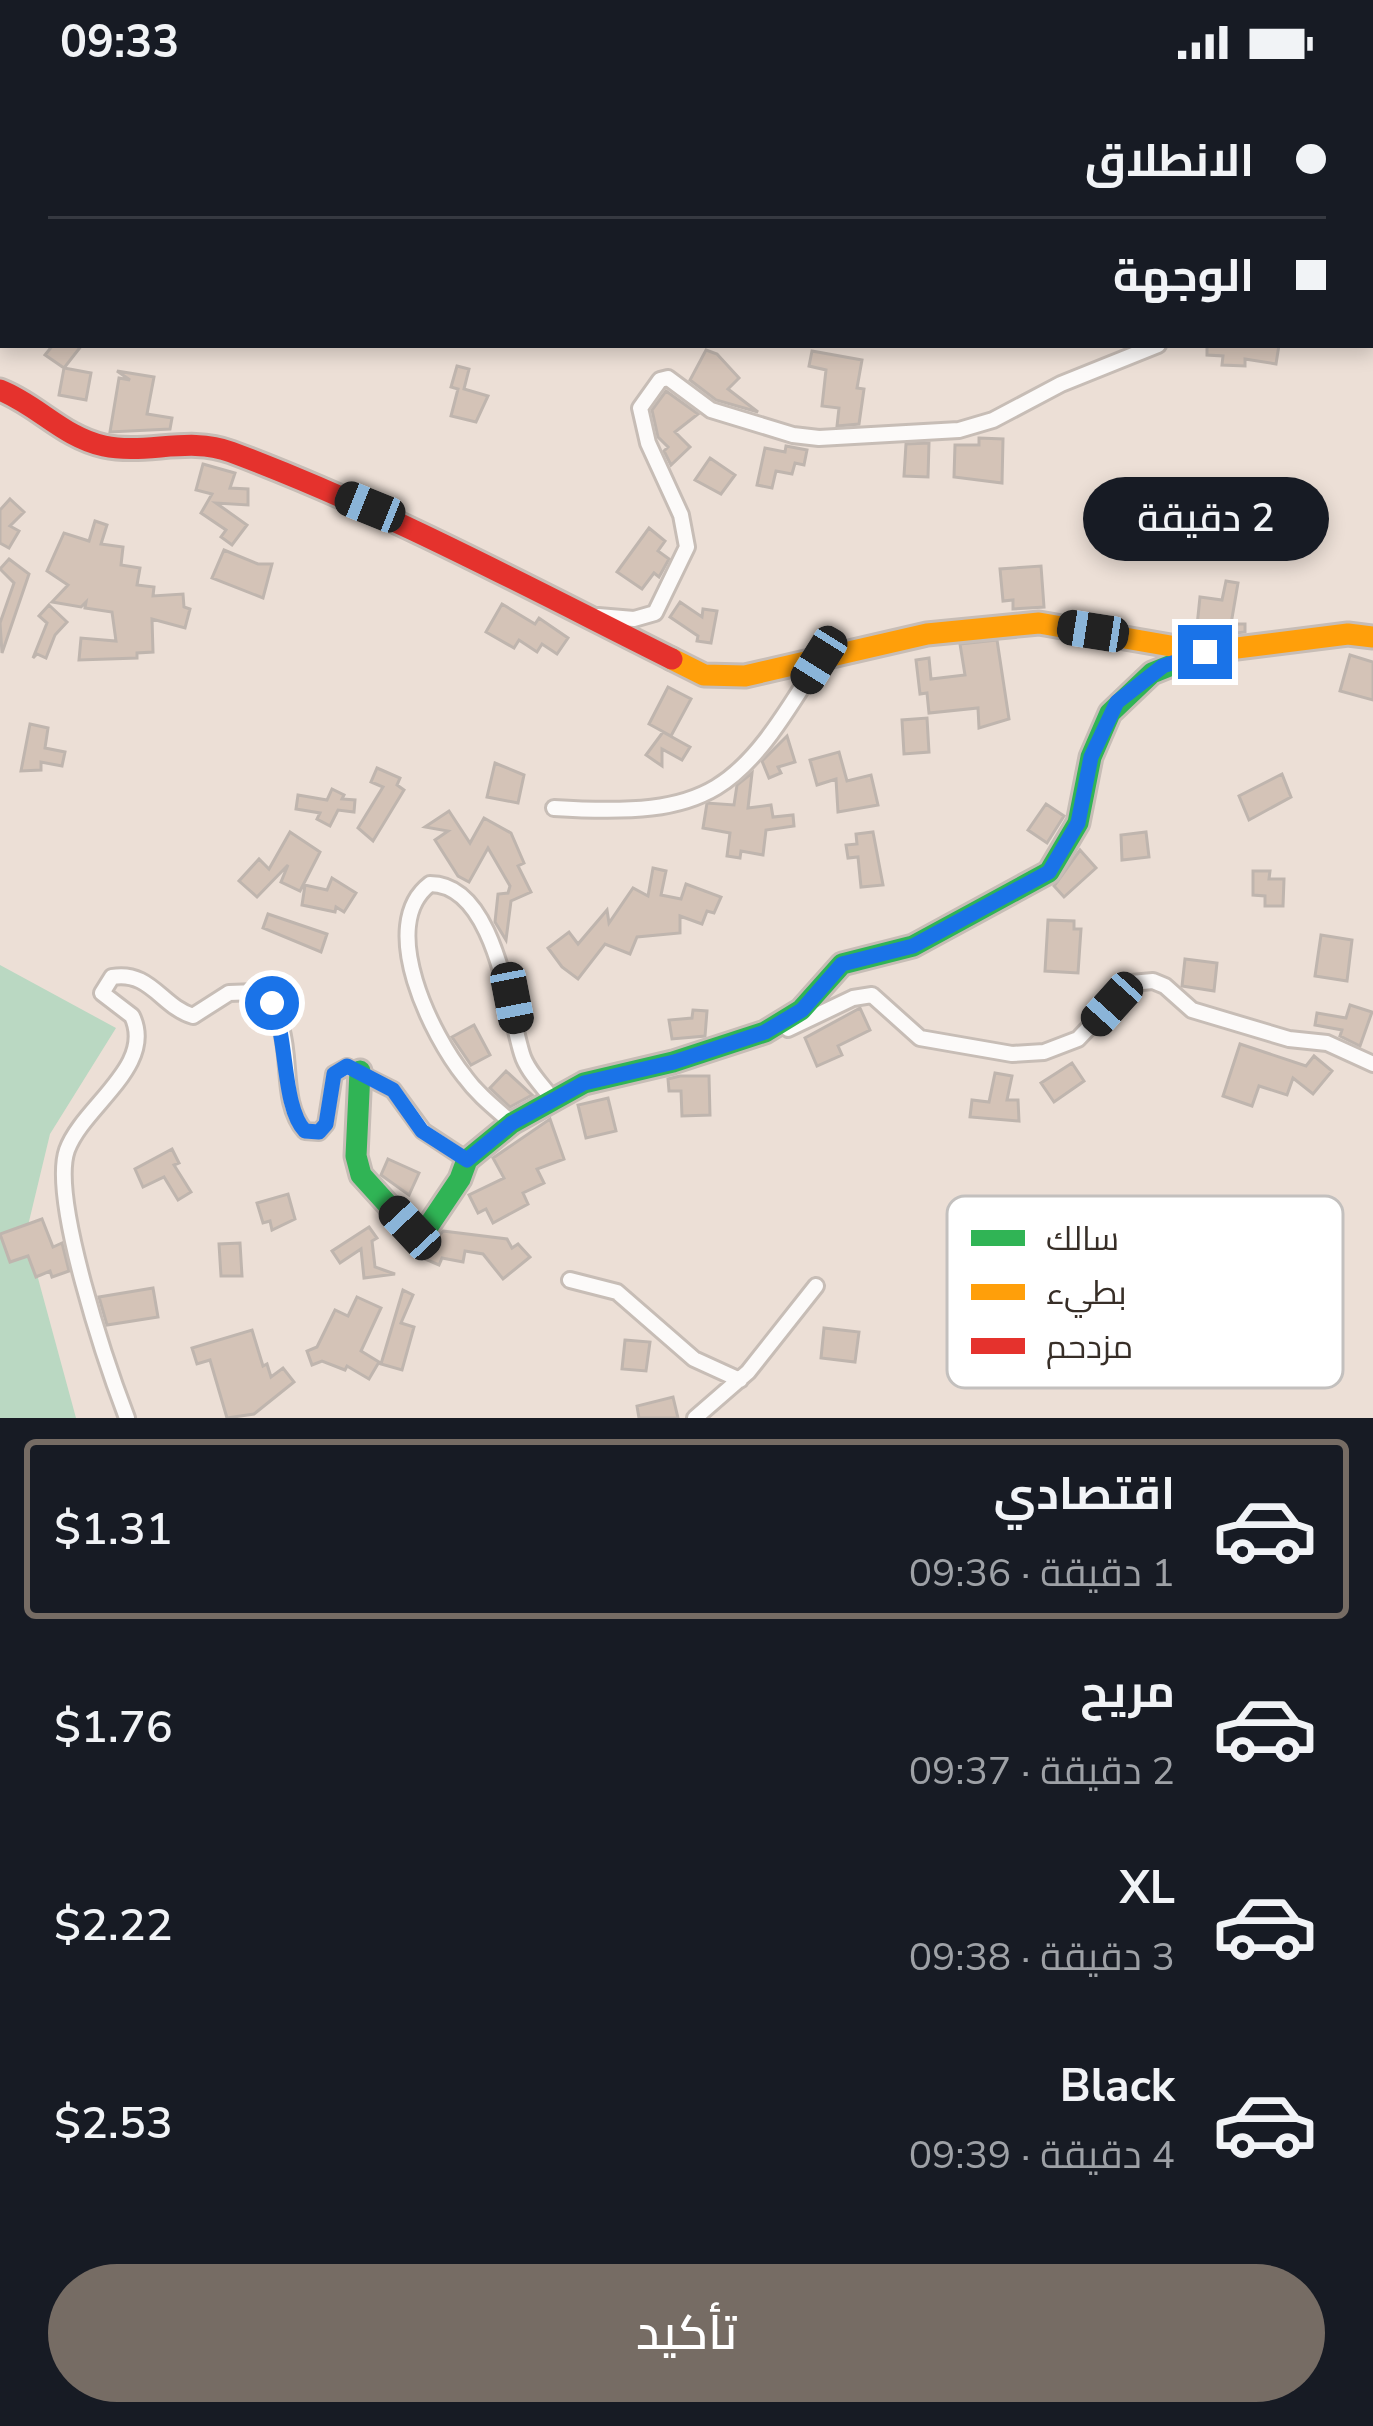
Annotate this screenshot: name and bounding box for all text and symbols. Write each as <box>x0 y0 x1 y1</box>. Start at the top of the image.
text: 09:33 <box>60 12 179 73</box>
text: الانطلاق <box>1085 131 1254 192</box>
text: الوجهة <box>1113 246 1254 307</box>
car <box>330 477 410 537</box>
callout: 2 دقيقة <box>1082 478 1328 562</box>
text: 2 دقيقة <box>1137 492 1275 545</box>
car <box>1055 608 1131 654</box>
car <box>785 620 853 700</box>
route end <box>1178 625 1232 679</box>
car <box>487 959 537 1037</box>
car <box>1075 965 1149 1043</box>
route start <box>245 976 299 1030</box>
car <box>372 1189 448 1267</box>
legend <box>947 1196 1343 1388</box>
text: سالك <box>1046 1217 1119 1262</box>
text: بطيء <box>1046 1271 1127 1318</box>
text: مزدحم <box>1046 1325 1133 1370</box>
text: اقتصادي <box>994 1464 1175 1525</box>
icon: car <box>1211 1475 1319 1583</box>
text: $1.31 <box>54 1499 173 1560</box>
text: 1 دقيقة · 09:36 <box>909 1547 1175 1600</box>
text: مريح <box>1080 1662 1175 1723</box>
icon: car <box>1211 1673 1319 1781</box>
text: $1.76 <box>54 1697 173 1758</box>
text: 2 دقيقة · 09:37 <box>909 1745 1175 1798</box>
text: XL <box>1119 1858 1175 1919</box>
icon: car <box>1211 1871 1319 1979</box>
text: $2.22 <box>54 1895 173 1956</box>
text: 3 دقيقة · 09:38 <box>909 1931 1175 1984</box>
text: Black <box>1060 2056 1175 2117</box>
icon: car <box>1211 2069 1319 2177</box>
text: $2.53 <box>54 2093 173 2154</box>
text: 4 دقيقة · 09:39 <box>909 2129 1175 2182</box>
button: تأكيد <box>48 2264 1325 2402</box>

